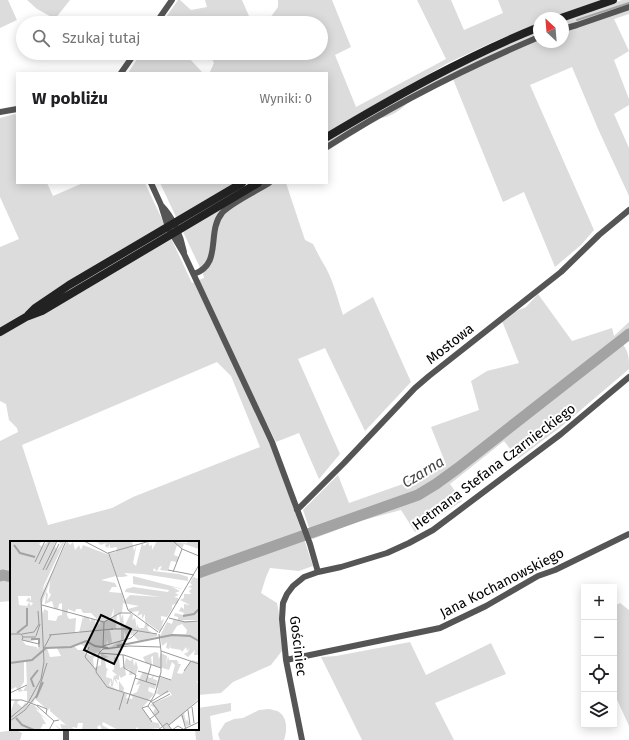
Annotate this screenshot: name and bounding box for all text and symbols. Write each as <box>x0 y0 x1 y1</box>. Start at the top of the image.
north arrow <box>533 12 569 48</box>
search box <box>16 16 328 60</box>
icon: search <box>30 27 52 49</box>
text: Szukaj tutaj <box>62 29 140 47</box>
text: W pobliżu <box>32 88 108 109</box>
text: Wyniki: 0 <box>259 91 312 106</box>
street label: Mostowa <box>423 320 477 368</box>
street label: Hetmana Stefana Czarnieckiego <box>409 400 579 534</box>
water label: Czarna <box>399 452 447 492</box>
inset map <box>10 541 199 730</box>
street label: Jana Kochanowskiego <box>437 544 567 622</box>
map controls <box>581 584 617 728</box>
button: + <box>581 584 617 620</box>
street label: Gościniec <box>286 615 310 677</box>
button: − <box>581 620 617 656</box>
button: locate <box>581 656 617 692</box>
button: layers <box>581 692 617 728</box>

